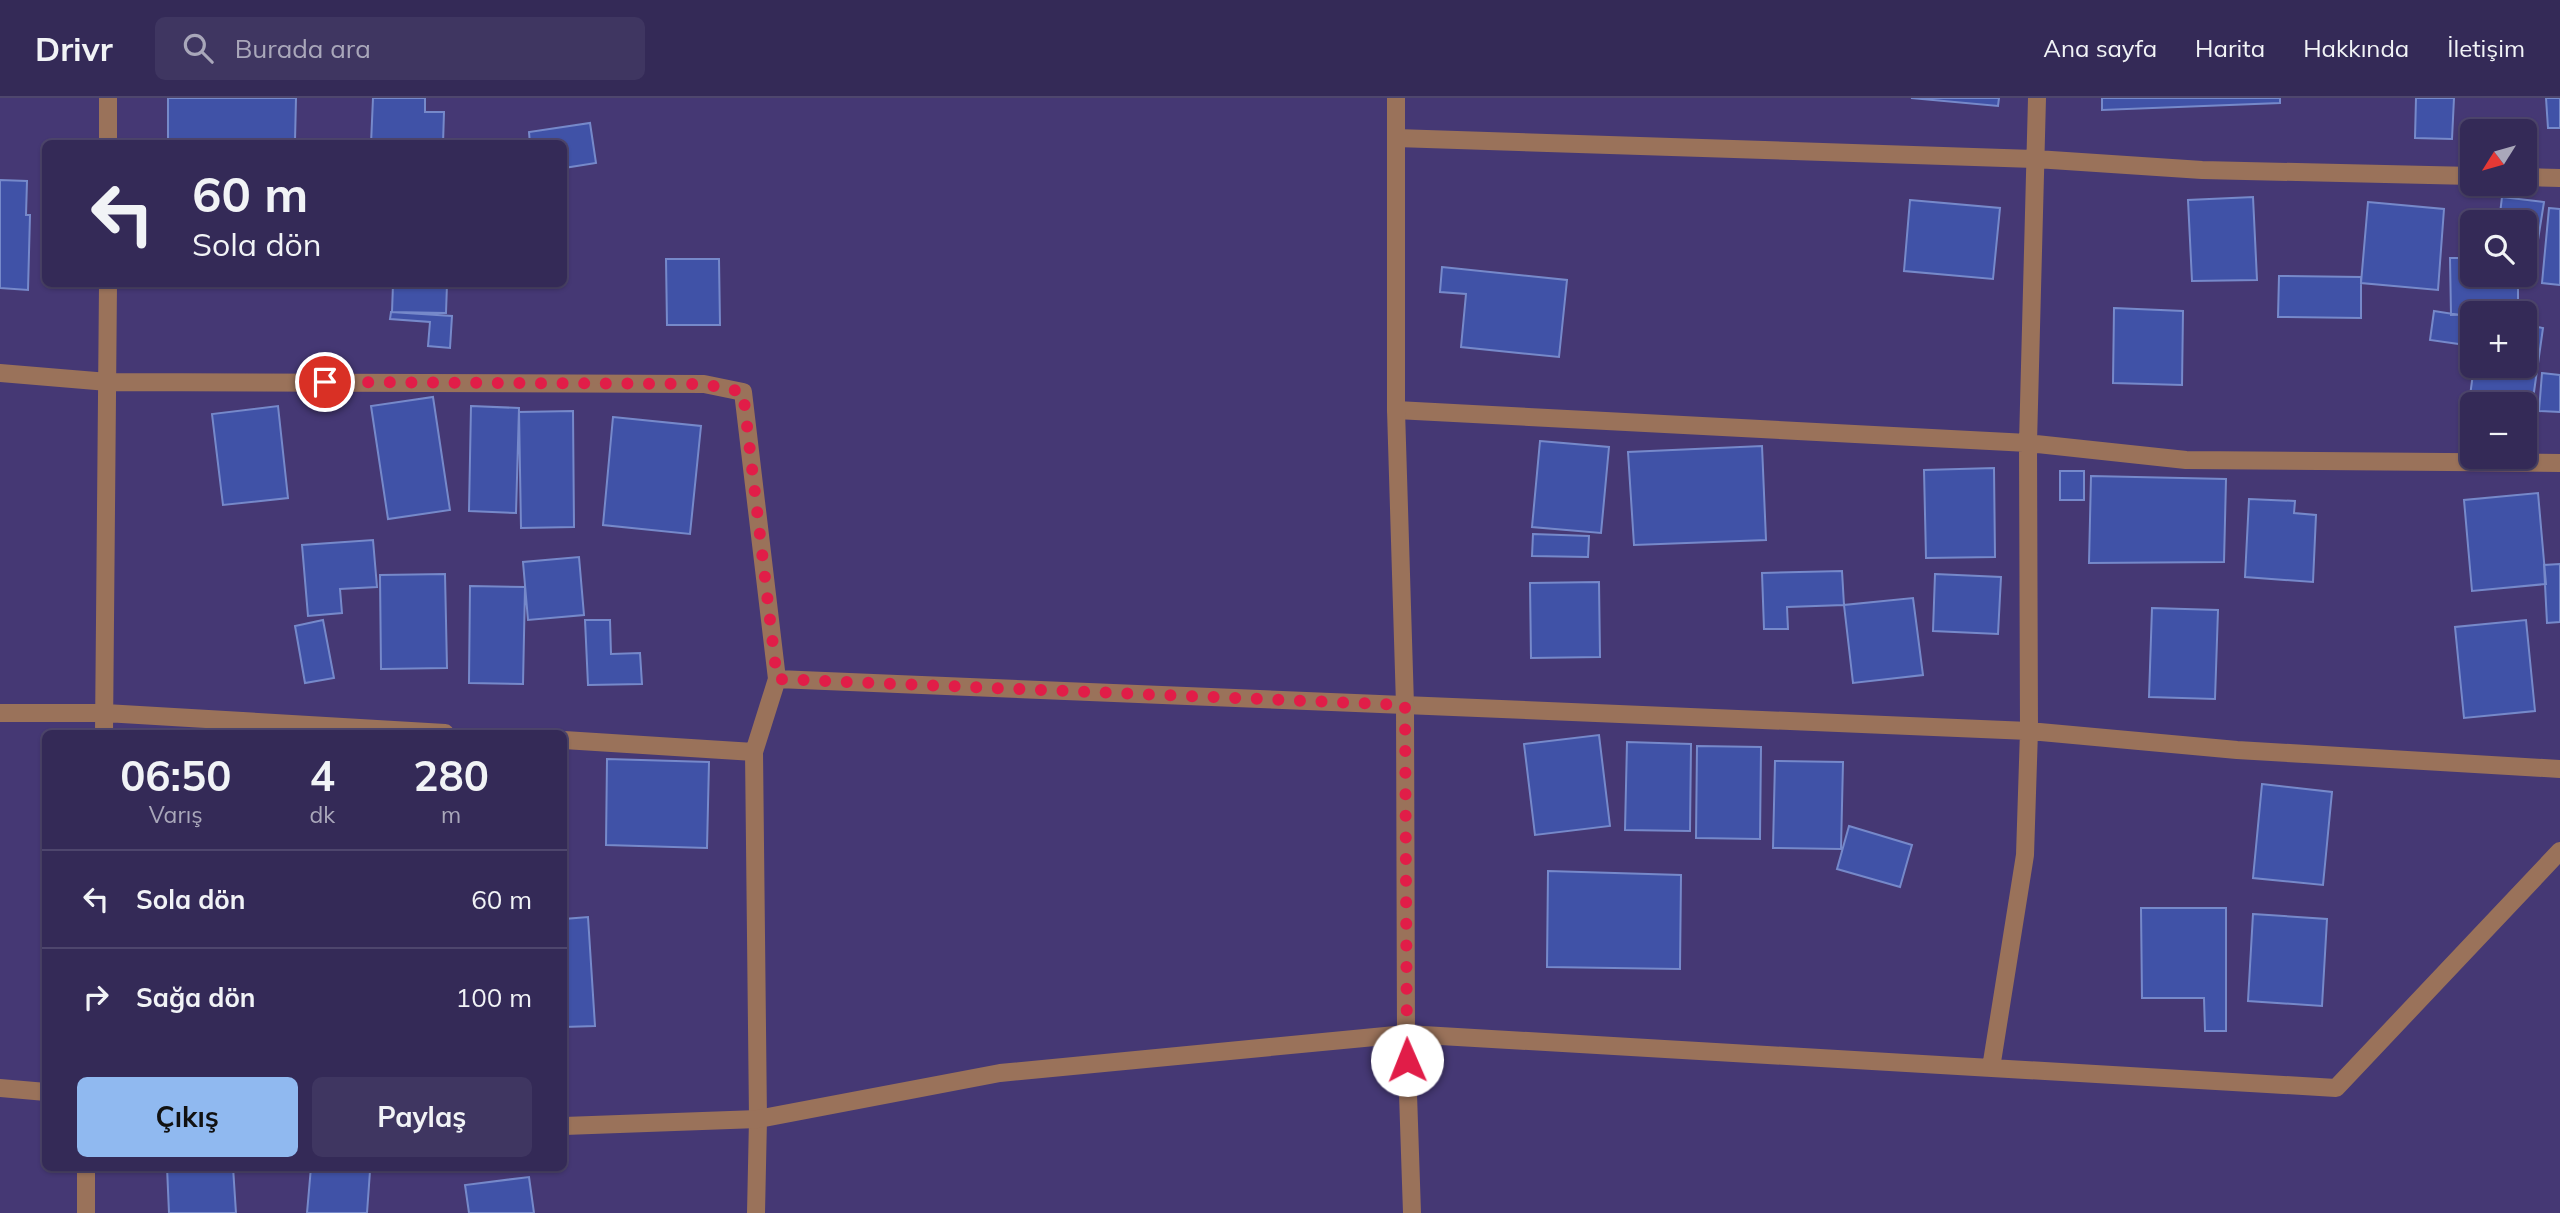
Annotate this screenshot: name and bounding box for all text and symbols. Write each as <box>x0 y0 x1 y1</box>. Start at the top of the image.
search box <box>155 17 645 80</box>
text: Drivr <box>35 28 113 69</box>
icon: search <box>179 29 217 67</box>
text: Burada ara <box>235 32 371 65</box>
text: Ana sayfa <box>2043 33 2157 63</box>
text: Harita <box>2195 33 2265 63</box>
text: Hakkında <box>2303 33 2409 63</box>
text: İletişim <box>2447 33 2525 63</box>
north arrow <box>2460 119 2538 196</box>
map controls <box>2460 119 2537 469</box>
text: 60 m <box>192 163 308 224</box>
icon: left <box>77 168 168 259</box>
button: search <box>2460 210 2537 287</box>
text: Sola dön <box>192 224 322 264</box>
button: + <box>2460 301 2537 378</box>
pin <box>295 352 355 412</box>
icon: arrive <box>306 363 344 401</box>
button: − <box>2460 392 2537 469</box>
text: 06:50 <box>120 749 231 802</box>
text: 4 <box>310 749 335 802</box>
text: 280 <box>413 749 489 802</box>
text: Varış <box>149 800 203 829</box>
text: dk <box>309 800 335 829</box>
text: m <box>441 800 461 829</box>
icon: left <box>77 880 115 918</box>
text: Sola dön <box>136 883 245 916</box>
text: 60 m <box>471 883 532 916</box>
icon: right <box>77 978 115 1016</box>
text: Sağa dön <box>136 981 256 1014</box>
text: 100 m <box>456 981 532 1014</box>
position arrow <box>1370 1023 1444 1097</box>
button: Çıkış <box>77 1077 298 1157</box>
button: Paylaş <box>312 1077 532 1157</box>

